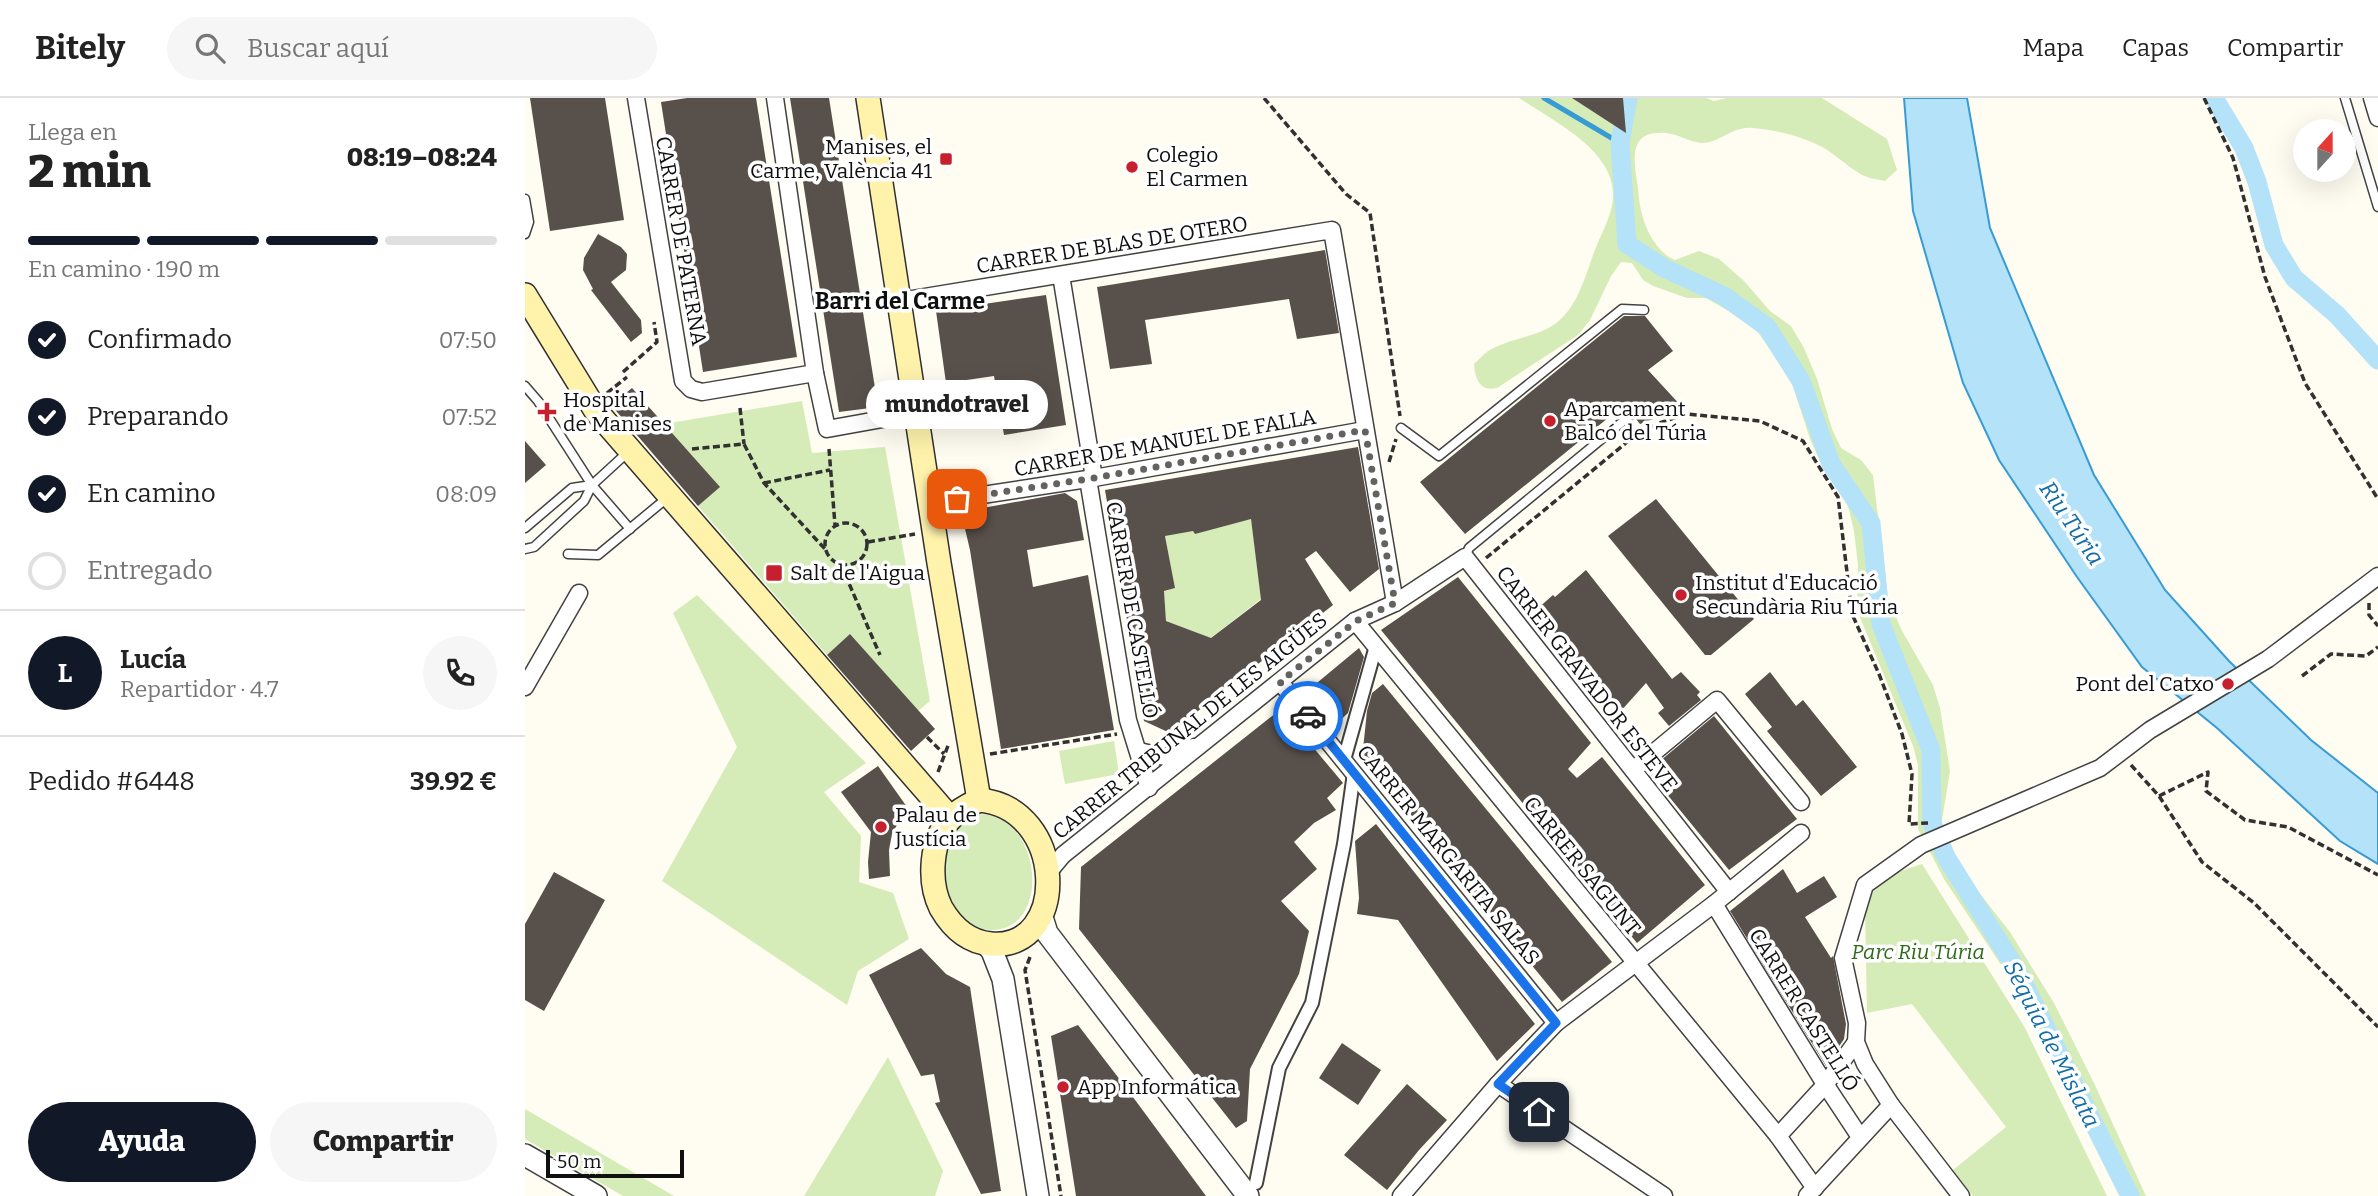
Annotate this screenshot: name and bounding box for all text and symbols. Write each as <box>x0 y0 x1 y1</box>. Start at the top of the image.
search box <box>167 17 657 80</box>
text: Bitely <box>35 28 125 68</box>
icon: search <box>191 29 229 67</box>
text: Buscar aquí <box>247 33 389 64</box>
text: Mapa <box>2022 34 2084 62</box>
text: Capas <box>2122 34 2189 62</box>
text: Compartir <box>2227 34 2343 62</box>
text: Llega en <box>28 118 117 146</box>
north arrow <box>2293 119 2355 182</box>
map controls <box>2293 119 2356 182</box>
street label: CARRER DE PATERNA <box>650 134 712 348</box>
place label: Manises, el Carme, València 41 <box>750 134 932 184</box>
text: 08:19–08:24 <box>347 142 497 173</box>
place label: Colegio El Carmen <box>1146 142 1248 192</box>
text: 2 min <box>28 144 151 199</box>
marker: Manises, el Carme, València 41 <box>938 151 954 167</box>
marker: Colegio El Carmen <box>1124 159 1140 175</box>
street label: CARRER DE BLAS DE OTERO <box>974 211 1250 279</box>
text: En camino · 190 m <box>28 255 220 283</box>
district label: Barri del Carme <box>815 287 985 315</box>
icon: check <box>28 321 66 359</box>
text: Confirmado <box>87 324 232 355</box>
text: 07:50 <box>439 326 497 354</box>
callout: mundotravel <box>866 380 1048 429</box>
place label: Hospital de Manises <box>563 387 672 437</box>
text: mundotravel <box>885 390 1029 418</box>
place label: Aparcament Balcó del Túria <box>1564 396 1707 446</box>
icon: check <box>28 398 66 436</box>
text: Preparando <box>87 401 229 432</box>
marker: Hospital de Manises <box>537 402 557 422</box>
text: 07:52 <box>441 403 497 431</box>
street label: CARRER DE MANUEL DE FALLA <box>1012 404 1318 482</box>
marker: Aparcament Balcó del Túria <box>1542 413 1558 429</box>
pin <box>927 469 987 529</box>
icon: check <box>28 475 66 513</box>
water label: Riu Túria <box>2034 476 2110 570</box>
text: En camino <box>87 478 216 509</box>
text: 08:09 <box>435 480 497 508</box>
icon: bag <box>938 480 976 518</box>
street label: CARRER DE CASTELLÓ <box>1100 499 1164 721</box>
text: Entregado <box>87 555 213 586</box>
place label: Salt de l'Aigua <box>790 560 926 586</box>
street label: CARRER GRAVADOR ESTEVE <box>1491 561 1683 797</box>
marker: Salt de l'Aigua <box>764 563 784 583</box>
place label: Institut d'Educació Secundària Riu Túria <box>1695 570 1899 620</box>
marker: Institut d'Educació Secundària Riu Túria <box>1673 587 1689 603</box>
street label: CARRER TRIBUNAL DE LES AIGÜES <box>1047 607 1333 845</box>
button: phone <box>423 636 497 710</box>
text: Lucía <box>120 644 186 675</box>
text: L <box>58 658 72 689</box>
place label: Pont del Catxo <box>2076 671 2214 697</box>
text: Repartidor · 4.7 <box>120 675 279 703</box>
marker: Pont del Catxo <box>2220 676 2236 692</box>
courier <box>1273 681 1343 751</box>
icon: car <box>1289 697 1327 735</box>
street label: CARRER MARGARITA SALAS <box>1351 740 1545 970</box>
text: Pedido #6448 <box>28 766 195 797</box>
text: 39.92 € <box>410 766 497 797</box>
street label: CARRER SAGUNT <box>1518 791 1646 941</box>
place label: Palau de Justícia <box>894 802 977 852</box>
marker: Palau de Justícia <box>873 819 889 835</box>
street label: CARRER CASTELLÓ <box>1743 924 1865 1096</box>
park label: Parc Riu Túria <box>1851 939 1985 965</box>
water label: Séquia de Mislata <box>1998 956 2106 1132</box>
place label: App Informática <box>1077 1074 1237 1100</box>
marker: App Informática <box>1055 1079 1071 1095</box>
pin <box>1509 1082 1569 1142</box>
icon: home <box>1520 1093 1558 1131</box>
button: Ayuda <box>28 1102 256 1182</box>
button: Compartir <box>270 1102 497 1182</box>
scale bar <box>546 1147 684 1179</box>
text: 50 m <box>557 1150 601 1173</box>

